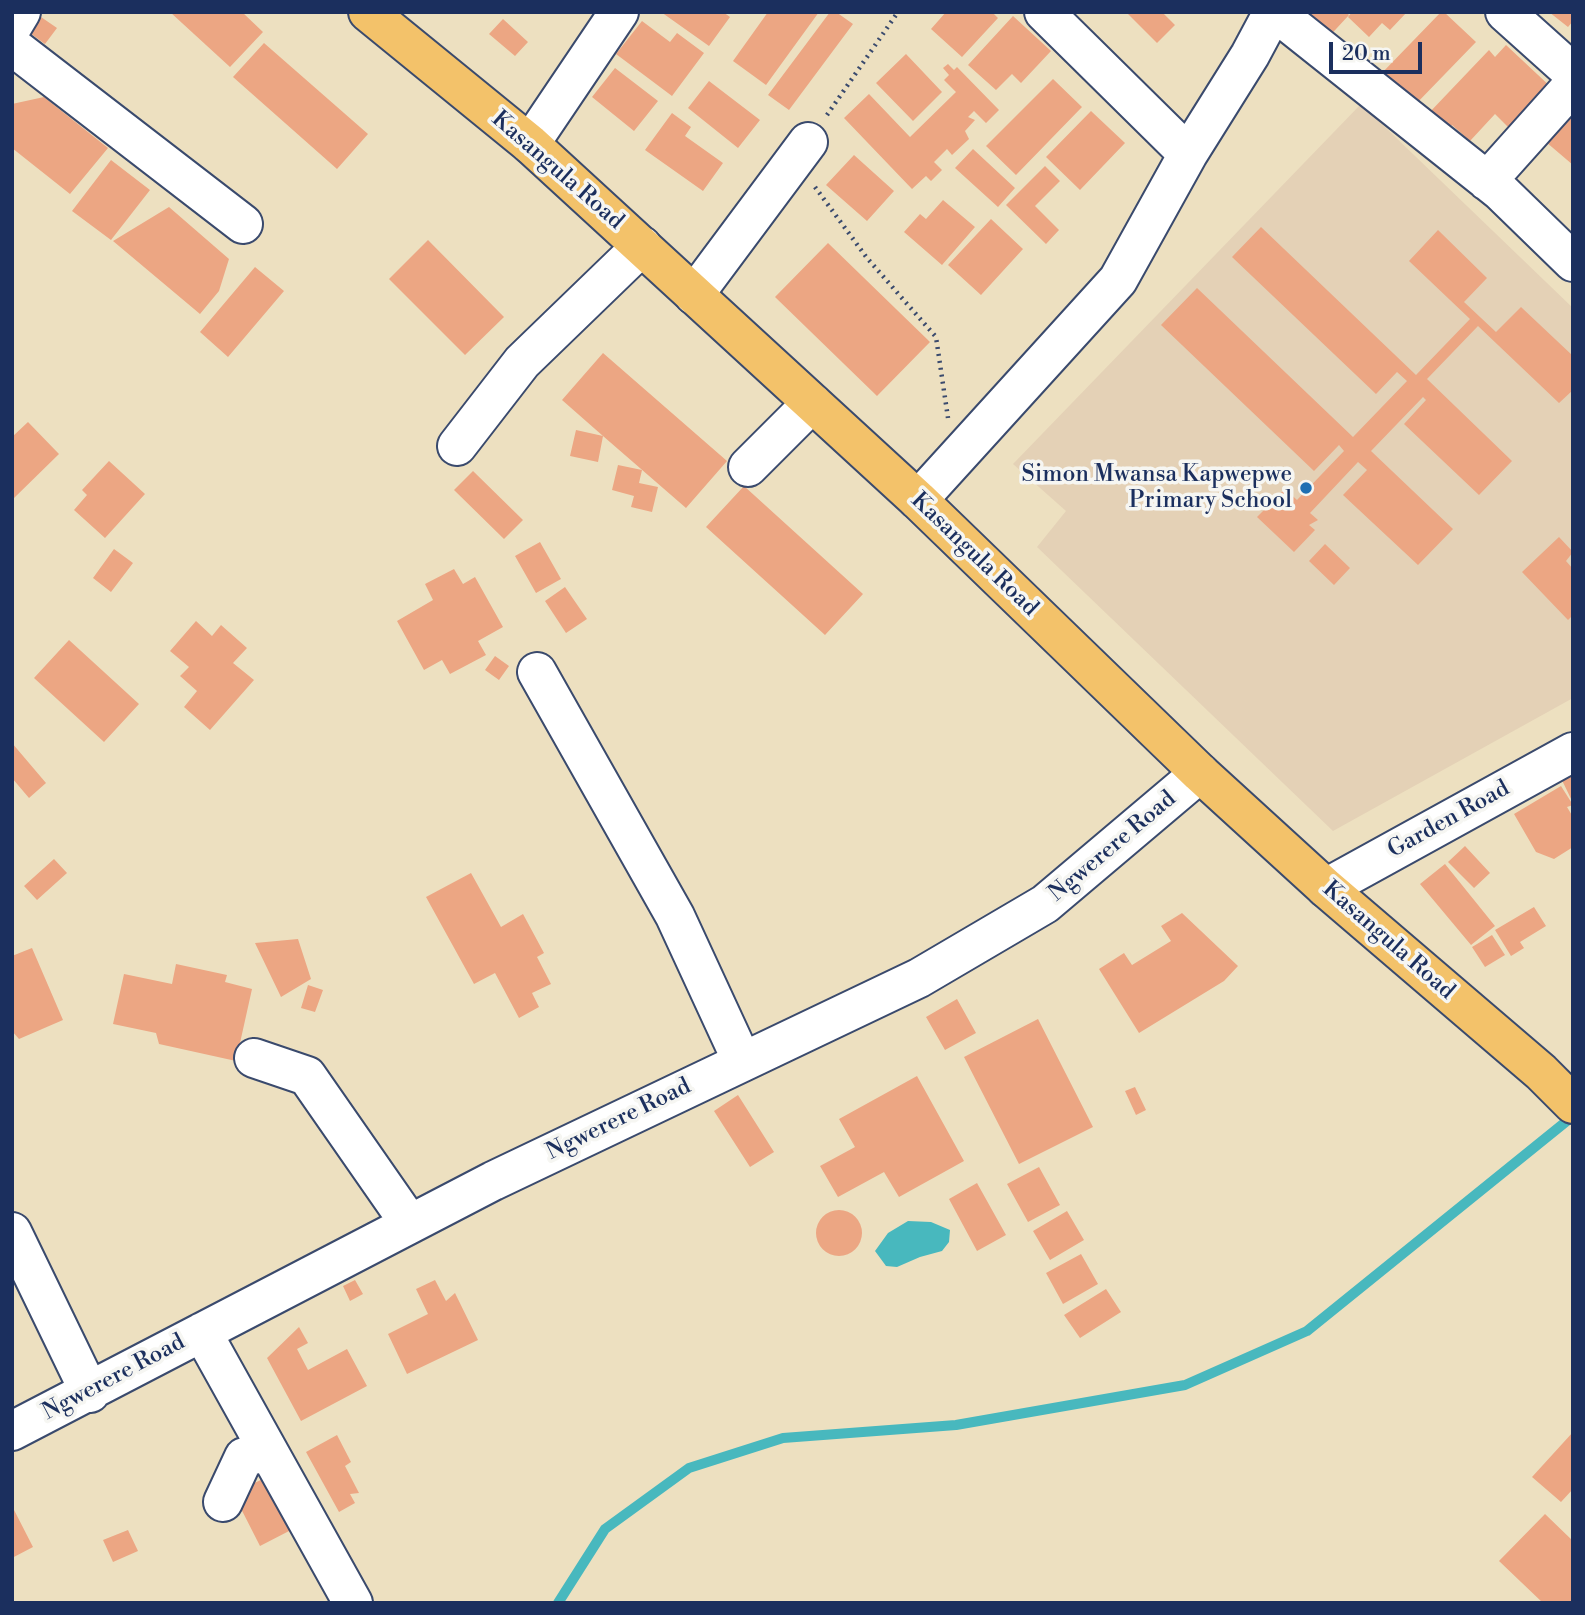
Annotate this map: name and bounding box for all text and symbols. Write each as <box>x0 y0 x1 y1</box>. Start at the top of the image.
scale bar <box>1333 28 1426 72</box>
text: 20 m <box>1342 41 1391 67</box>
street label: Kasangula Road <box>485 106 629 236</box>
place label: Simon Mwansa Kapwepwe Primary School <box>1021 461 1292 515</box>
marker: Simon Mwansa Kapwepwe Primary School <box>1298 480 1314 496</box>
street label: Kasangula Road <box>905 487 1043 623</box>
street label: Garden Road <box>1383 775 1515 865</box>
street label: Ngwerere Road <box>1044 786 1182 908</box>
street label: Kasangula Road <box>1316 876 1460 1006</box>
street label: Ngwerere Road <box>542 1073 696 1167</box>
street label: Ngwerere Road <box>38 1329 190 1427</box>

